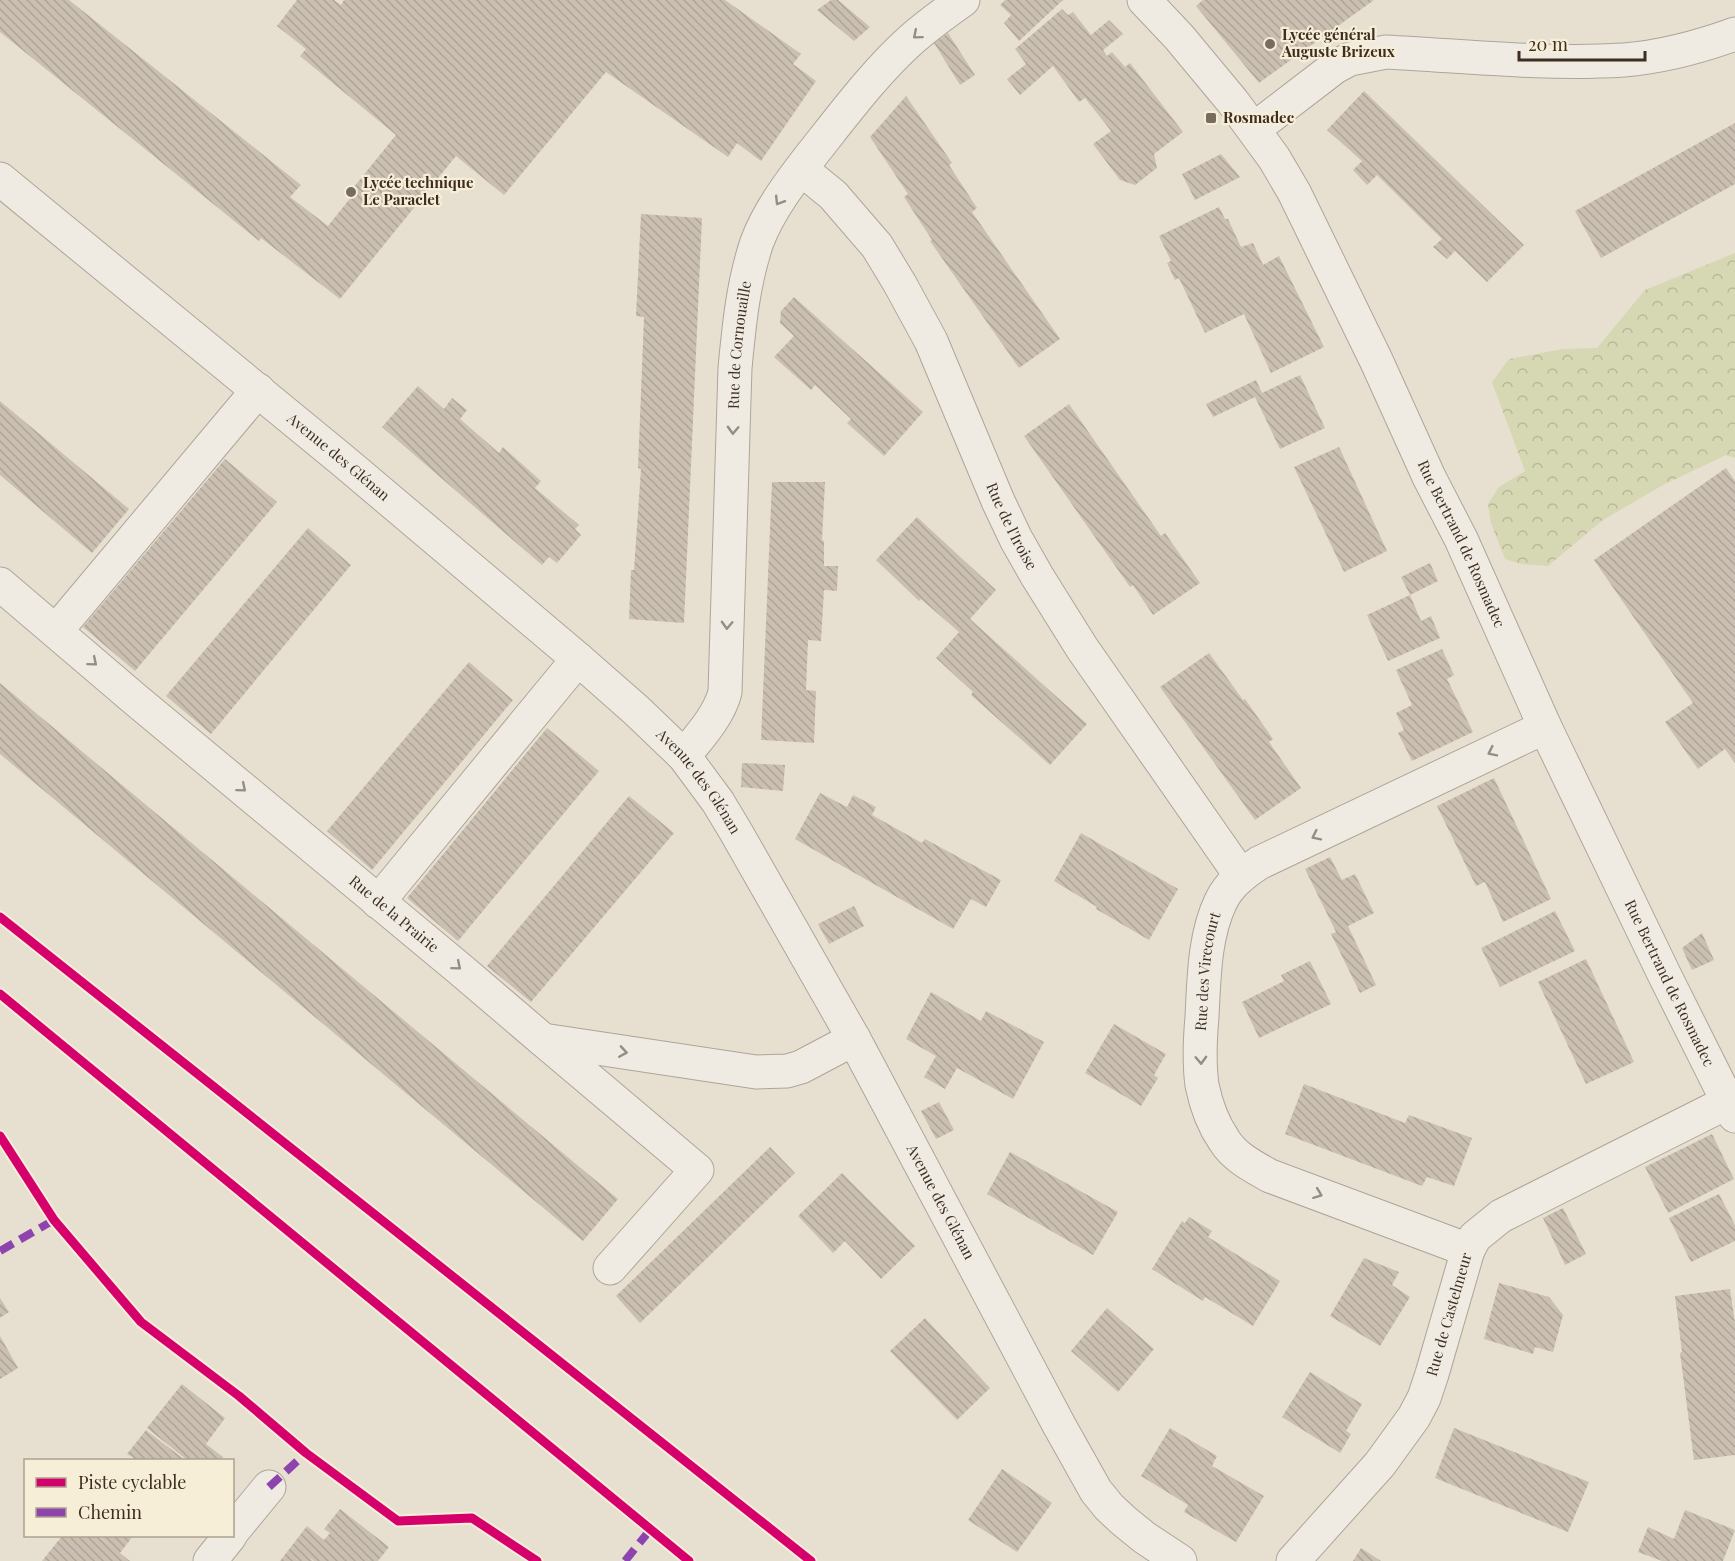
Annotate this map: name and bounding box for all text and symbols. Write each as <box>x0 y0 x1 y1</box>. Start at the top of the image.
place label: Lycée général Auguste Brizeux <box>1281 24 1396 61</box>
scale bar <box>1519 24 1645 62</box>
one-way arrow <box>913 28 924 39</box>
text: 20 m <box>1528 32 1568 56</box>
marker: Lycée général Auguste Brizeux <box>1263 37 1277 51</box>
place label: Rosmadec <box>1223 107 1295 127</box>
marker: Rosmadec <box>1204 111 1218 125</box>
place label: Lycée technique Le Paraclet <box>363 172 474 209</box>
marker: Lycée technique Le Paraclet <box>344 185 358 199</box>
one-way arrow <box>775 195 787 205</box>
street label: Rue de Cornouaille <box>723 279 755 409</box>
street label: Avenue des Glénan <box>283 407 394 505</box>
one-way arrow <box>726 426 739 435</box>
street label: Rue Bertrand de Rosmadec <box>1414 457 1510 631</box>
street label: Rue de l'Iroise <box>982 479 1042 573</box>
one-way arrow <box>721 621 734 630</box>
one-way arrow <box>86 655 97 666</box>
street label: Avenue des Glénan <box>652 723 746 837</box>
one-way arrow <box>1488 744 1499 756</box>
one-way arrow <box>235 781 246 792</box>
one-way arrow <box>1312 828 1323 840</box>
street label: Rue de la Prairie <box>346 870 444 957</box>
street label: Rue Bertrand de Rosmadec <box>1621 896 1720 1069</box>
street label: Rue des Virecourt <box>1190 908 1225 1032</box>
one-way arrow <box>450 959 461 970</box>
one-way arrow <box>619 1046 628 1058</box>
one-way arrow <box>1195 1055 1207 1064</box>
street label: Avenue des Glénan <box>902 1140 980 1263</box>
one-way arrow <box>1312 1187 1323 1199</box>
street label: Rue de Castelmeur <box>1421 1250 1476 1378</box>
legend <box>24 1459 234 1537</box>
text: Piste cyclable <box>78 1470 186 1494</box>
text: Chemin <box>78 1500 142 1524</box>

